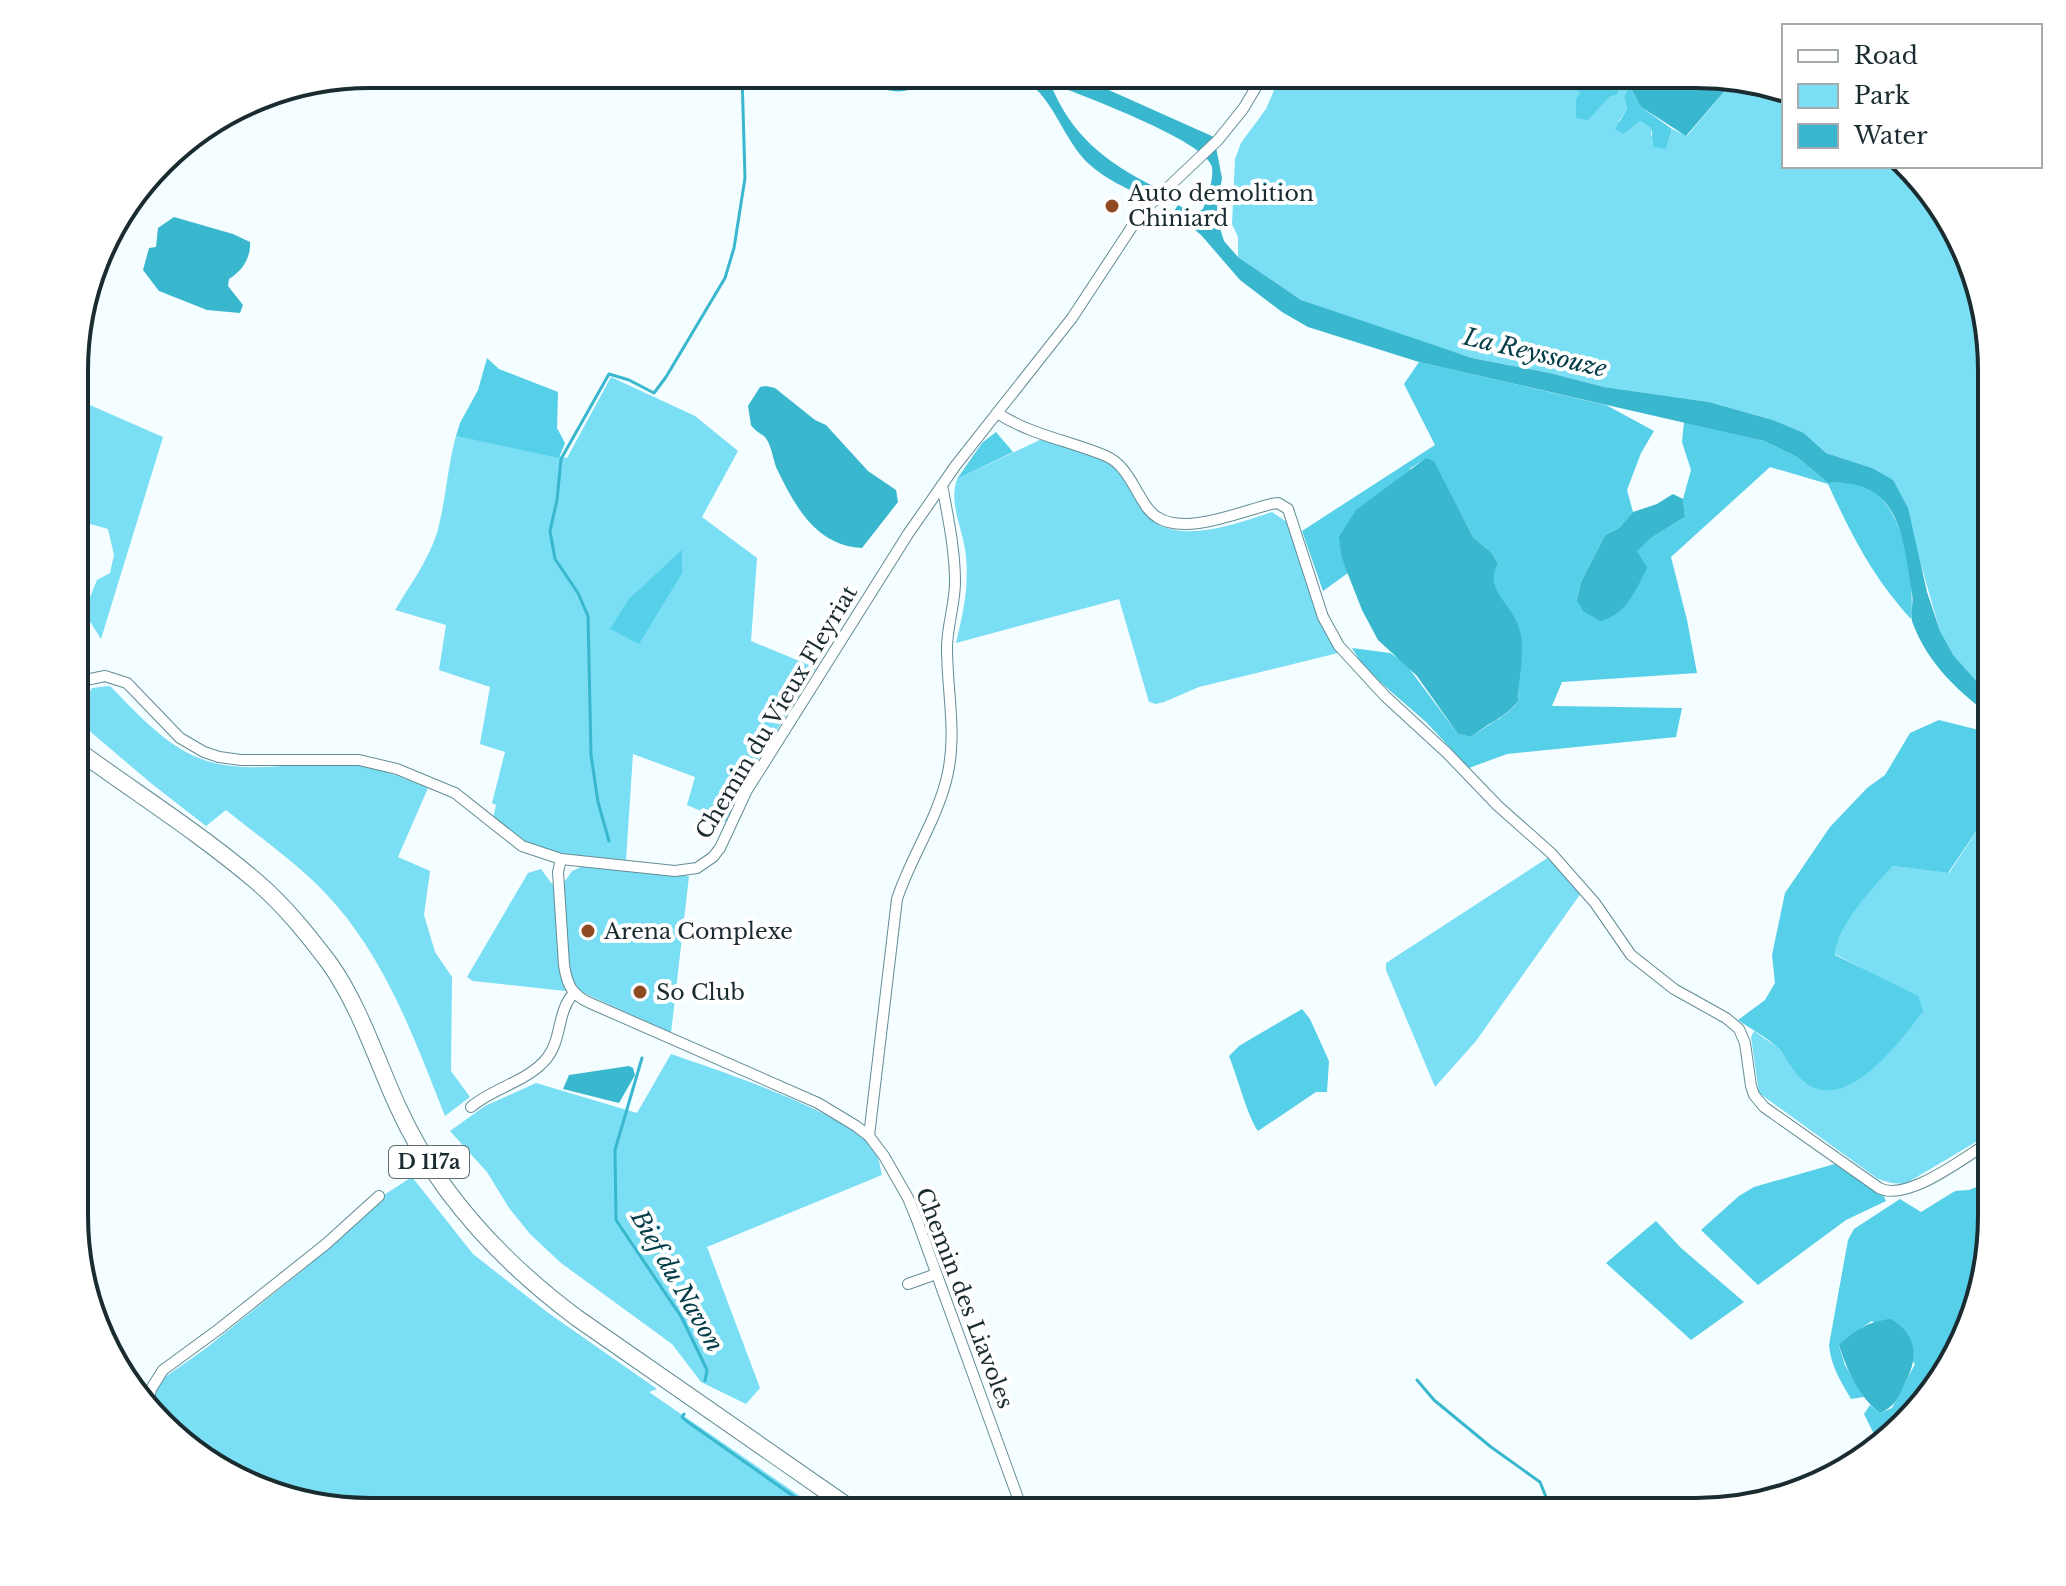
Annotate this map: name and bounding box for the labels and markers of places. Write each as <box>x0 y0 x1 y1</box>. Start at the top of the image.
place label: Auto demolition Chiniard <box>1127 180 1314 232</box>
marker: Auto demolition Chiniard <box>1103 197 1121 215</box>
place label: Arena Complexe <box>603 918 793 945</box>
marker: Arena Complexe <box>579 922 597 940</box>
place label: So Club <box>656 979 745 1006</box>
marker: So Club <box>631 983 649 1001</box>

